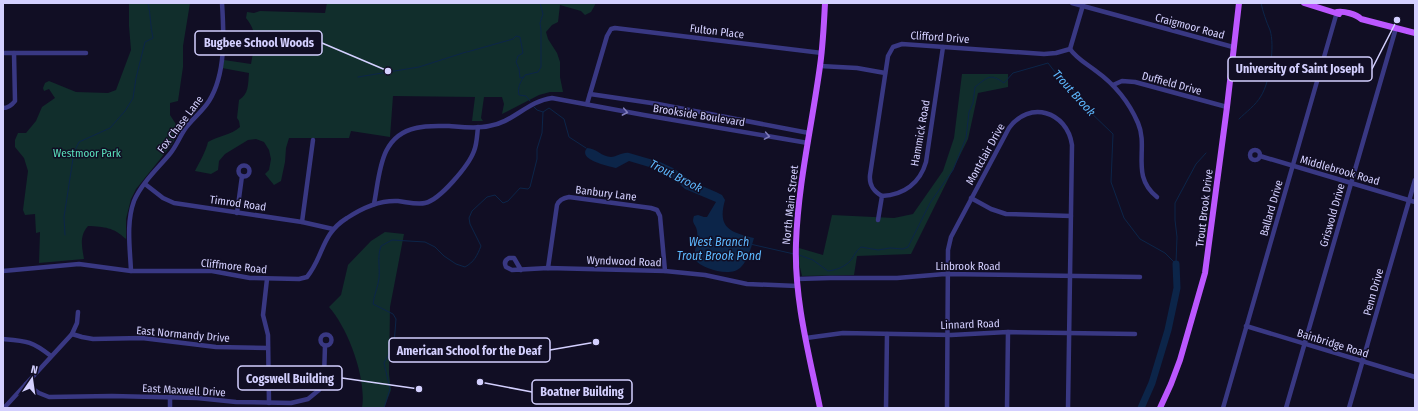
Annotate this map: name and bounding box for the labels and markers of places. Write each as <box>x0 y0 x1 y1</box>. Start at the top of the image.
callout: Bugbee School Woods <box>195 31 322 55</box>
callout: University of Saint Joseph <box>1228 57 1372 81</box>
callout: American School for the Deaf <box>389 338 550 362</box>
callout: Cogswell Building <box>238 366 342 390</box>
callout: Boatner Building <box>532 380 632 404</box>

